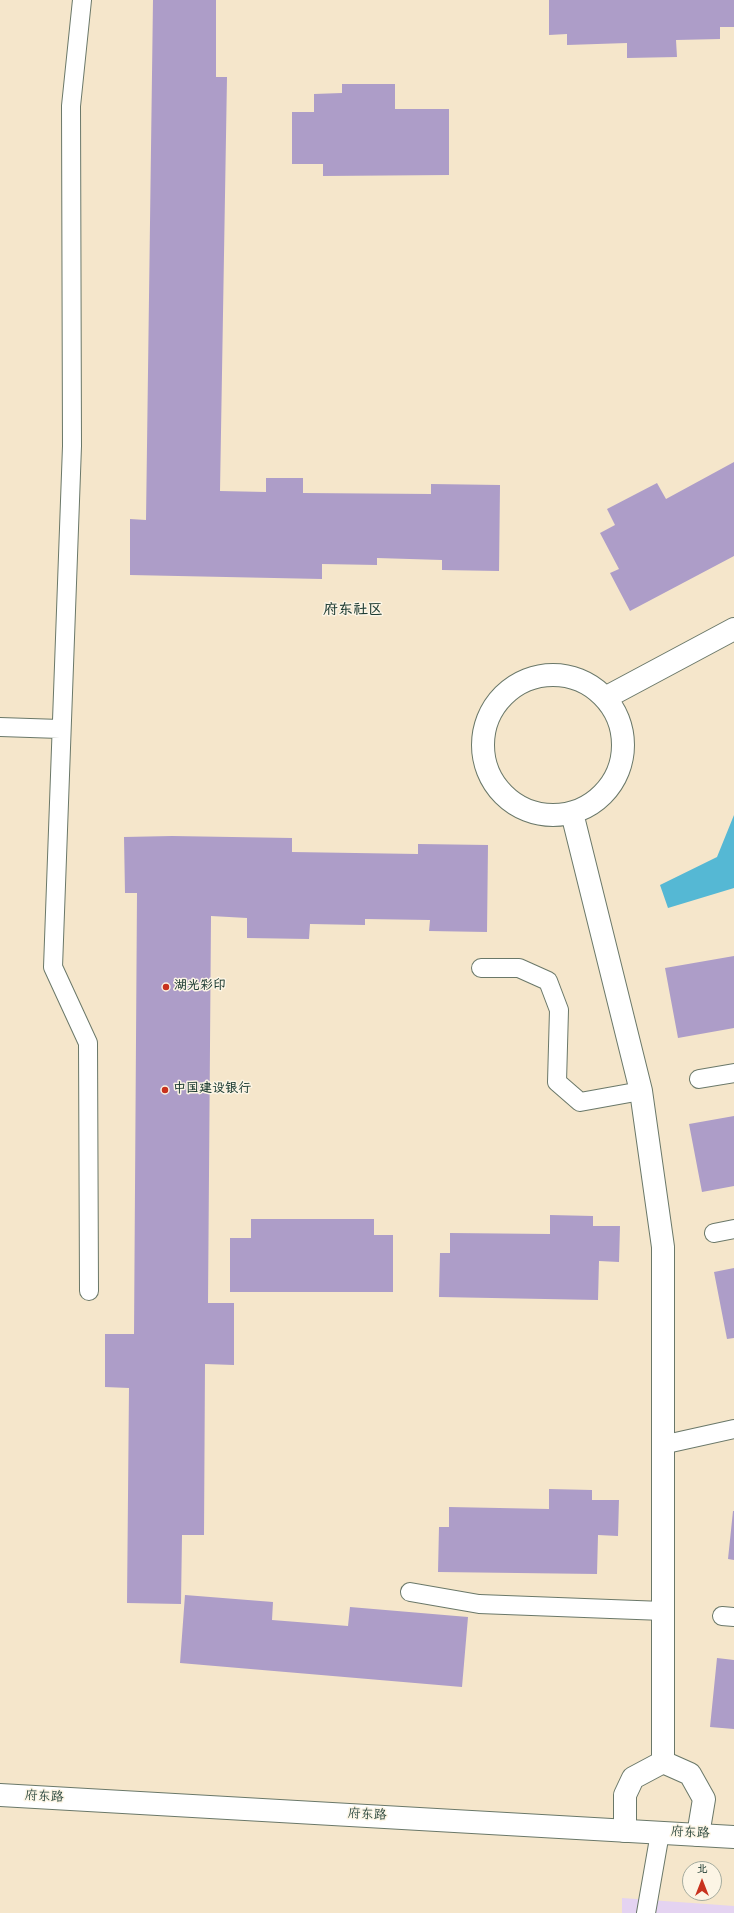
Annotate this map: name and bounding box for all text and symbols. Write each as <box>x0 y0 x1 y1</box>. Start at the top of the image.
district label: 府东社区 <box>323 603 383 621</box>
place label: 湖光彩印 <box>174 979 226 995</box>
marker: 湖光彩印 <box>161 982 171 992</box>
place label: 中国建设银行 <box>173 1082 251 1098</box>
marker: 中国建设银行 <box>160 1085 170 1095</box>
street label: 府东路 <box>24 1789 64 1807</box>
street label: 府东路 <box>347 1807 387 1825</box>
street label: 府东路 <box>670 1825 710 1843</box>
north arrow <box>682 1861 722 1901</box>
text: 北 <box>697 1864 708 1876</box>

